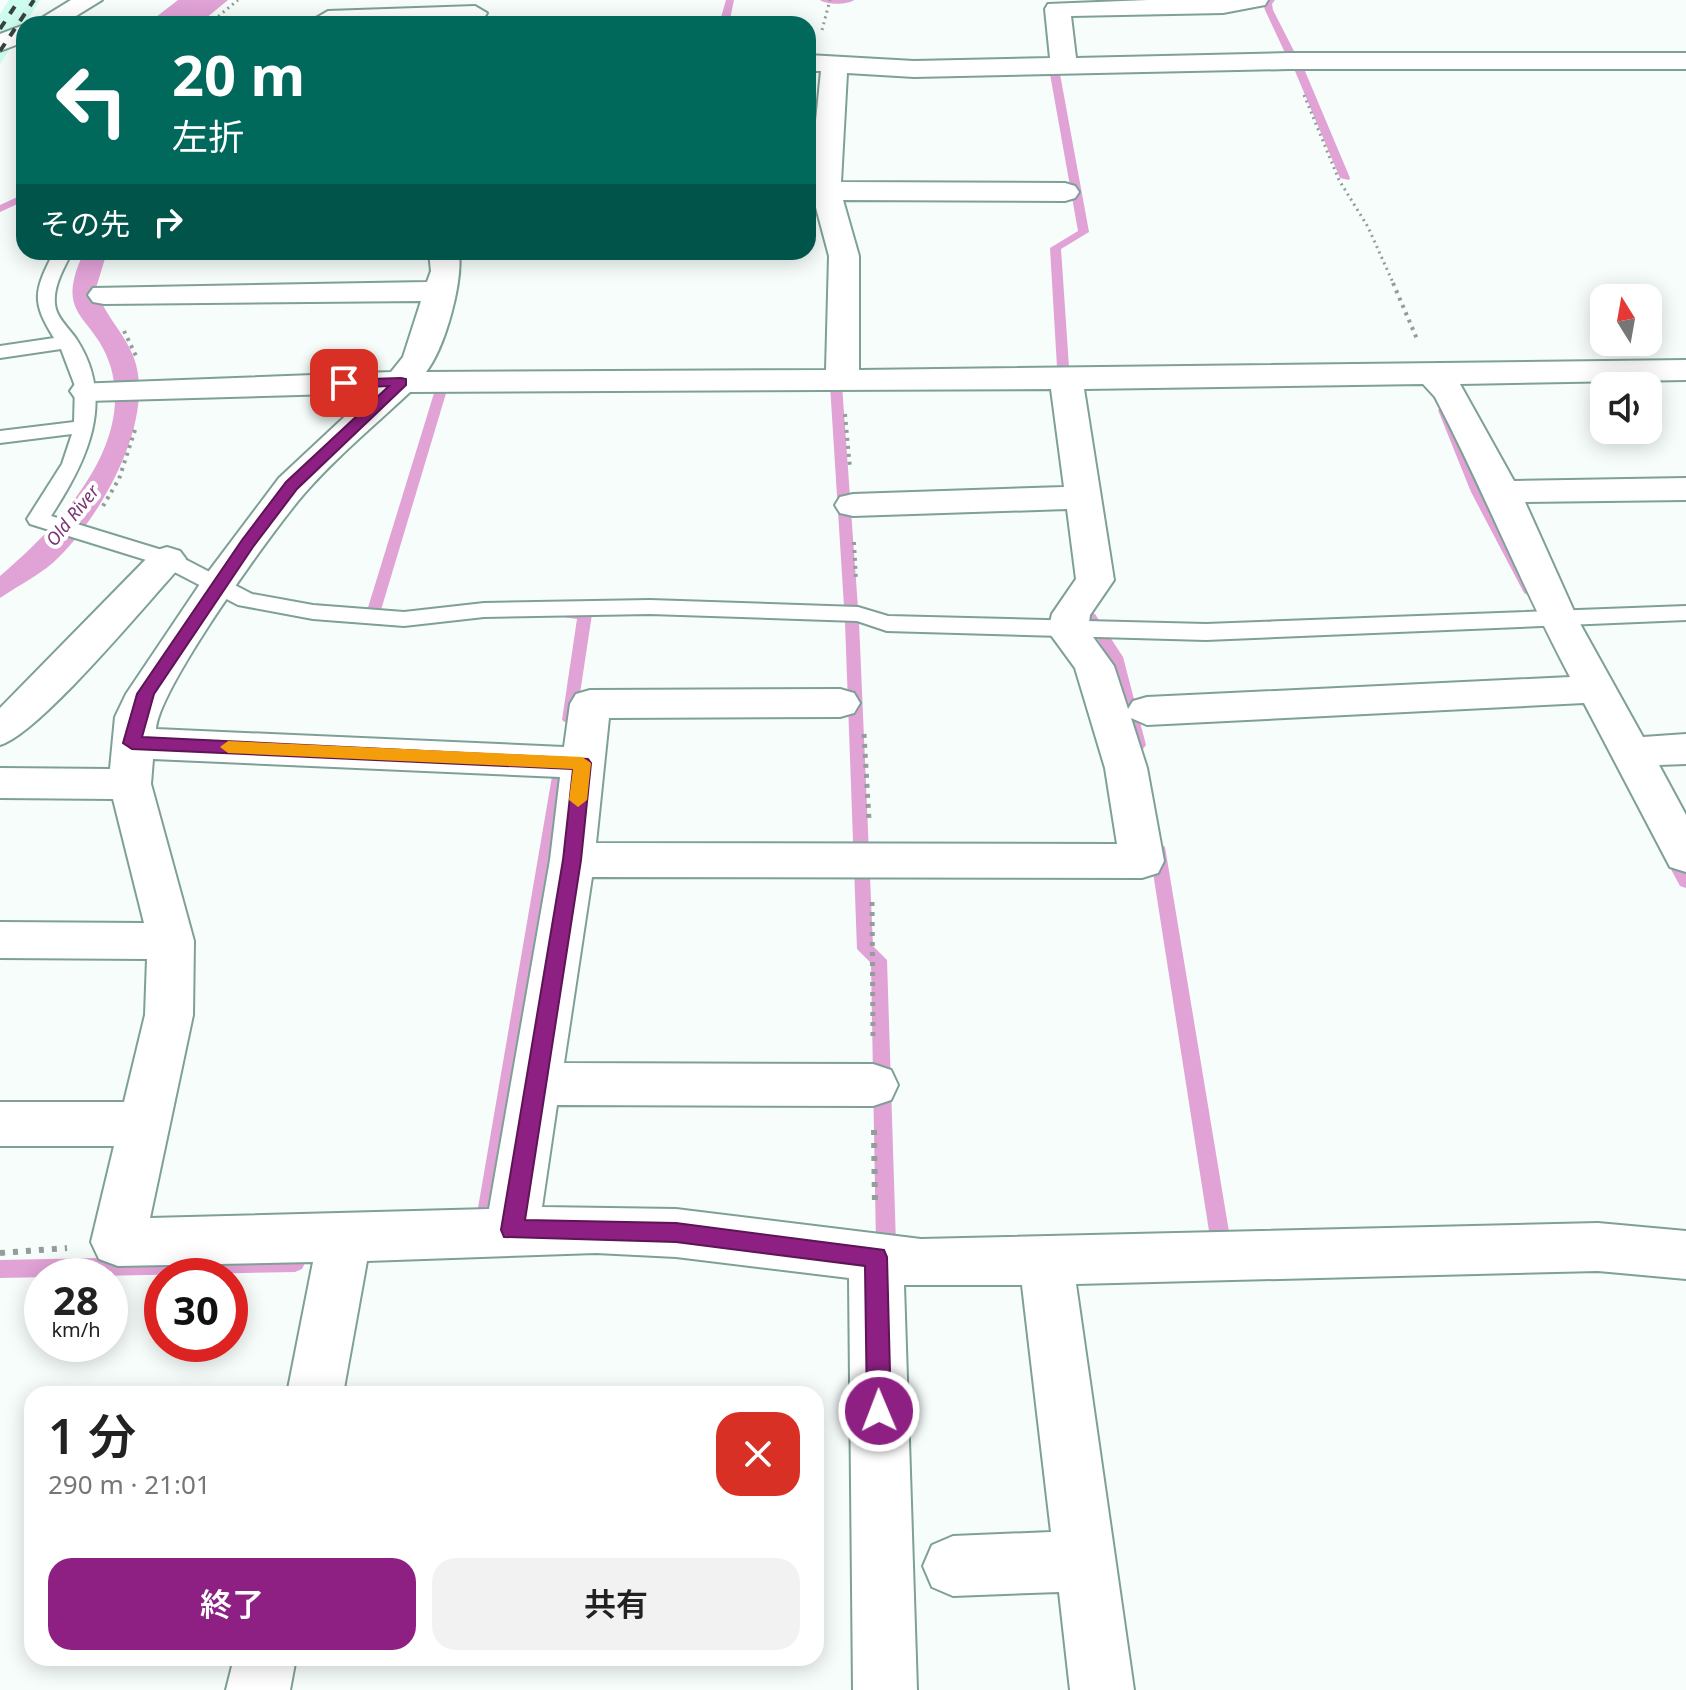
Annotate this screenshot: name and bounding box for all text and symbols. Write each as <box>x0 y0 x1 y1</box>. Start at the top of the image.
text: 20 m <box>172 36 305 112</box>
icon: left <box>40 48 144 152</box>
text: 左折 <box>172 112 244 161</box>
icon: right <box>146 200 190 244</box>
text: その先 <box>40 203 130 244</box>
north arrow <box>1590 284 1662 356</box>
map controls <box>1590 284 1662 444</box>
pin <box>310 349 378 417</box>
icon: arrive <box>322 361 366 405</box>
button: sound <box>1590 372 1662 444</box>
water label: Old River <box>40 479 105 551</box>
speed limit sign: 30 <box>144 1258 248 1362</box>
text: 28 <box>53 1272 99 1327</box>
text: km/h <box>51 1316 101 1343</box>
position arrow <box>837 1369 921 1453</box>
text: 1 分 <box>48 1403 136 1468</box>
button: close <box>716 1412 800 1496</box>
text: 290 m · 21:01 <box>48 1466 211 1502</box>
button: 終了 <box>48 1558 416 1650</box>
button: 共有 <box>432 1558 800 1650</box>

